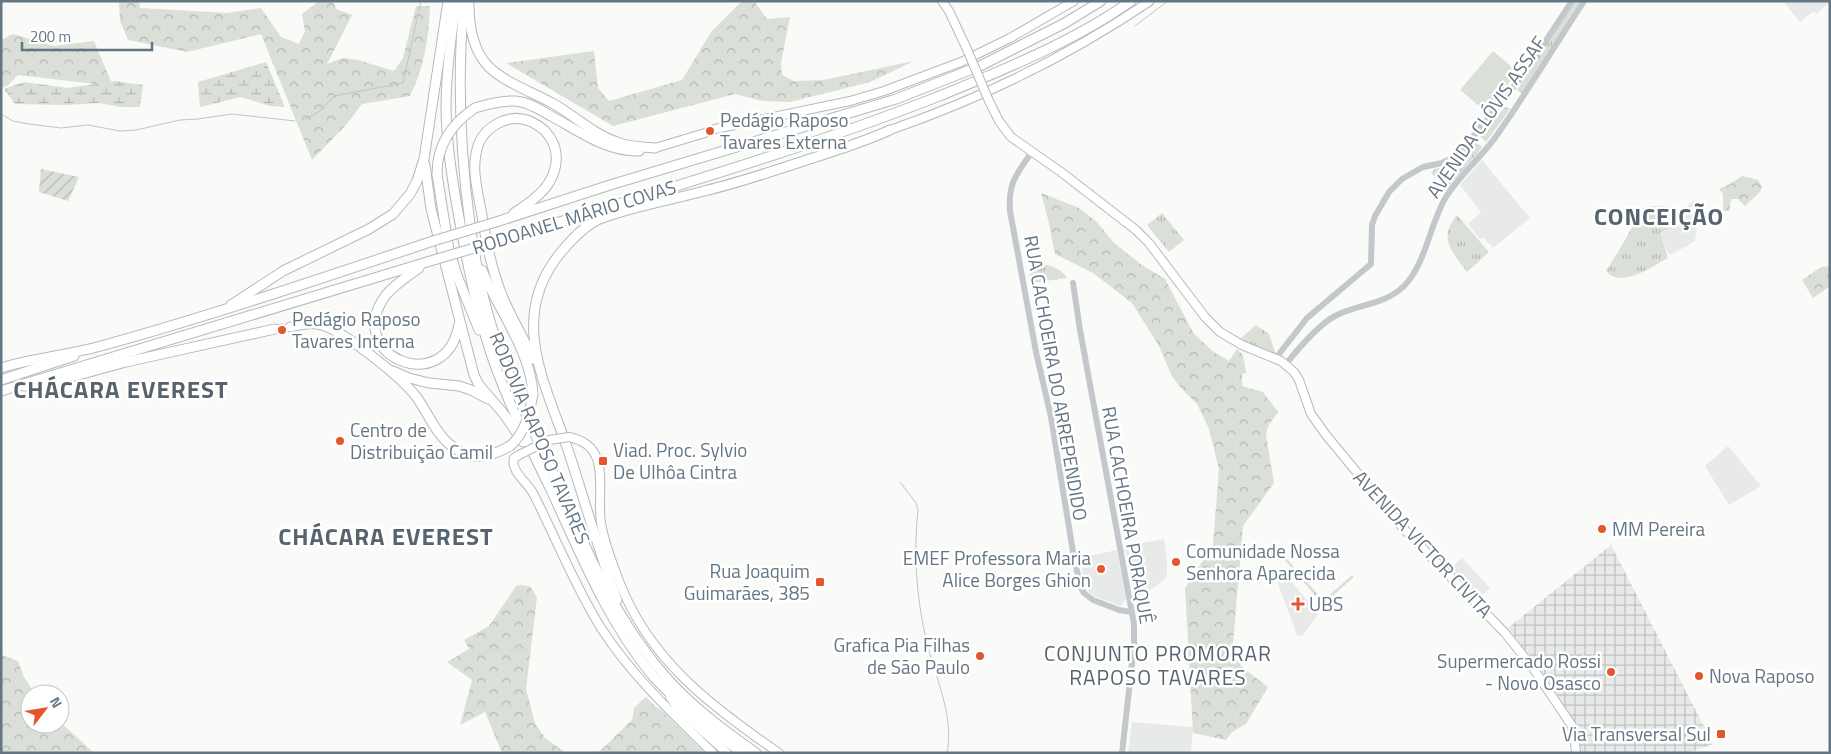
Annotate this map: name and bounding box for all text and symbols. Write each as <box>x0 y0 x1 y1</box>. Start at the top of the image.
scale bar <box>22 20 152 52</box>
text: 200 m <box>30 25 71 48</box>
street label: AVENIDA CLÓVIS ASSAF <box>1419 30 1552 204</box>
place label: Pedágio Raposo Tavares Externa <box>720 105 849 156</box>
marker: Pedágio Raposo Tavares Externa <box>704 125 716 137</box>
street label: RODOANEL MÁRIO COVAS <box>468 172 679 261</box>
district label: CONCEIÇÃO <box>1594 198 1724 234</box>
street label: RUA CACHOEIRA DO ARREPENDIDO <box>1017 233 1096 523</box>
place label: Pedágio Raposo Tavares Interna <box>292 304 421 355</box>
marker: Pedágio Raposo Tavares Interna <box>276 324 288 336</box>
street label: RODOVIA RAPOSO TAVARES <box>483 327 598 548</box>
district label: CHÁCARA EVEREST <box>13 371 229 407</box>
street label: RUA CACHOEIRA PORAQUÊ <box>1095 404 1162 626</box>
place label: Centro de Distribuição Camil <box>350 415 493 466</box>
marker: Centro de Distribuição Camil <box>334 435 346 447</box>
place label: Viad. Proc. Sylvio De Ulhôa Cintra <box>613 435 747 486</box>
marker: Viad. Proc. Sylvio De Ulhôa Cintra <box>597 455 609 467</box>
street label: AVENIDA VICTOR CIVITA <box>1347 463 1500 624</box>
place label: MM Pereira <box>1612 514 1706 543</box>
district label: CHÁCARA EVEREST <box>278 518 494 554</box>
marker: MM Pereira <box>1596 523 1608 535</box>
place label: Comunidade Nossa Senhora Aparecida <box>1186 536 1340 587</box>
place label: EMEF Professora Maria Alice Borges Ghion <box>903 543 1091 594</box>
place label: Rua Joaquim Guimarães, 385 <box>684 556 810 607</box>
marker: Comunidade Nossa Senhora Aparecida <box>1170 556 1182 568</box>
marker: EMEF Professora Maria Alice Borges Ghion <box>1095 563 1107 575</box>
marker: Rua Joaquim Guimarães, 385 <box>814 576 826 588</box>
place label: UBS <box>1309 589 1343 618</box>
marker: UBS <box>1291 597 1305 611</box>
place label: Grafica Pia Filhas de São Paulo <box>834 630 970 681</box>
district label: CONJUNTO PROMORAR RAPOSO TAVARES <box>1044 637 1272 693</box>
place label: Supermercado Rossi - Novo Osasco <box>1437 646 1601 697</box>
marker: Grafica Pia Filhas de São Paulo <box>974 650 986 662</box>
place label: Nova Raposo <box>1709 661 1814 690</box>
marker: Supermercado Rossi - Novo Osasco <box>1605 666 1617 678</box>
marker: Nova Raposo <box>1693 670 1705 682</box>
north arrow <box>20 684 70 734</box>
text: N <box>45 692 68 712</box>
place label: Via Transversal Sul <box>1562 719 1711 748</box>
marker: Via Transversal Sul <box>1715 728 1727 740</box>

